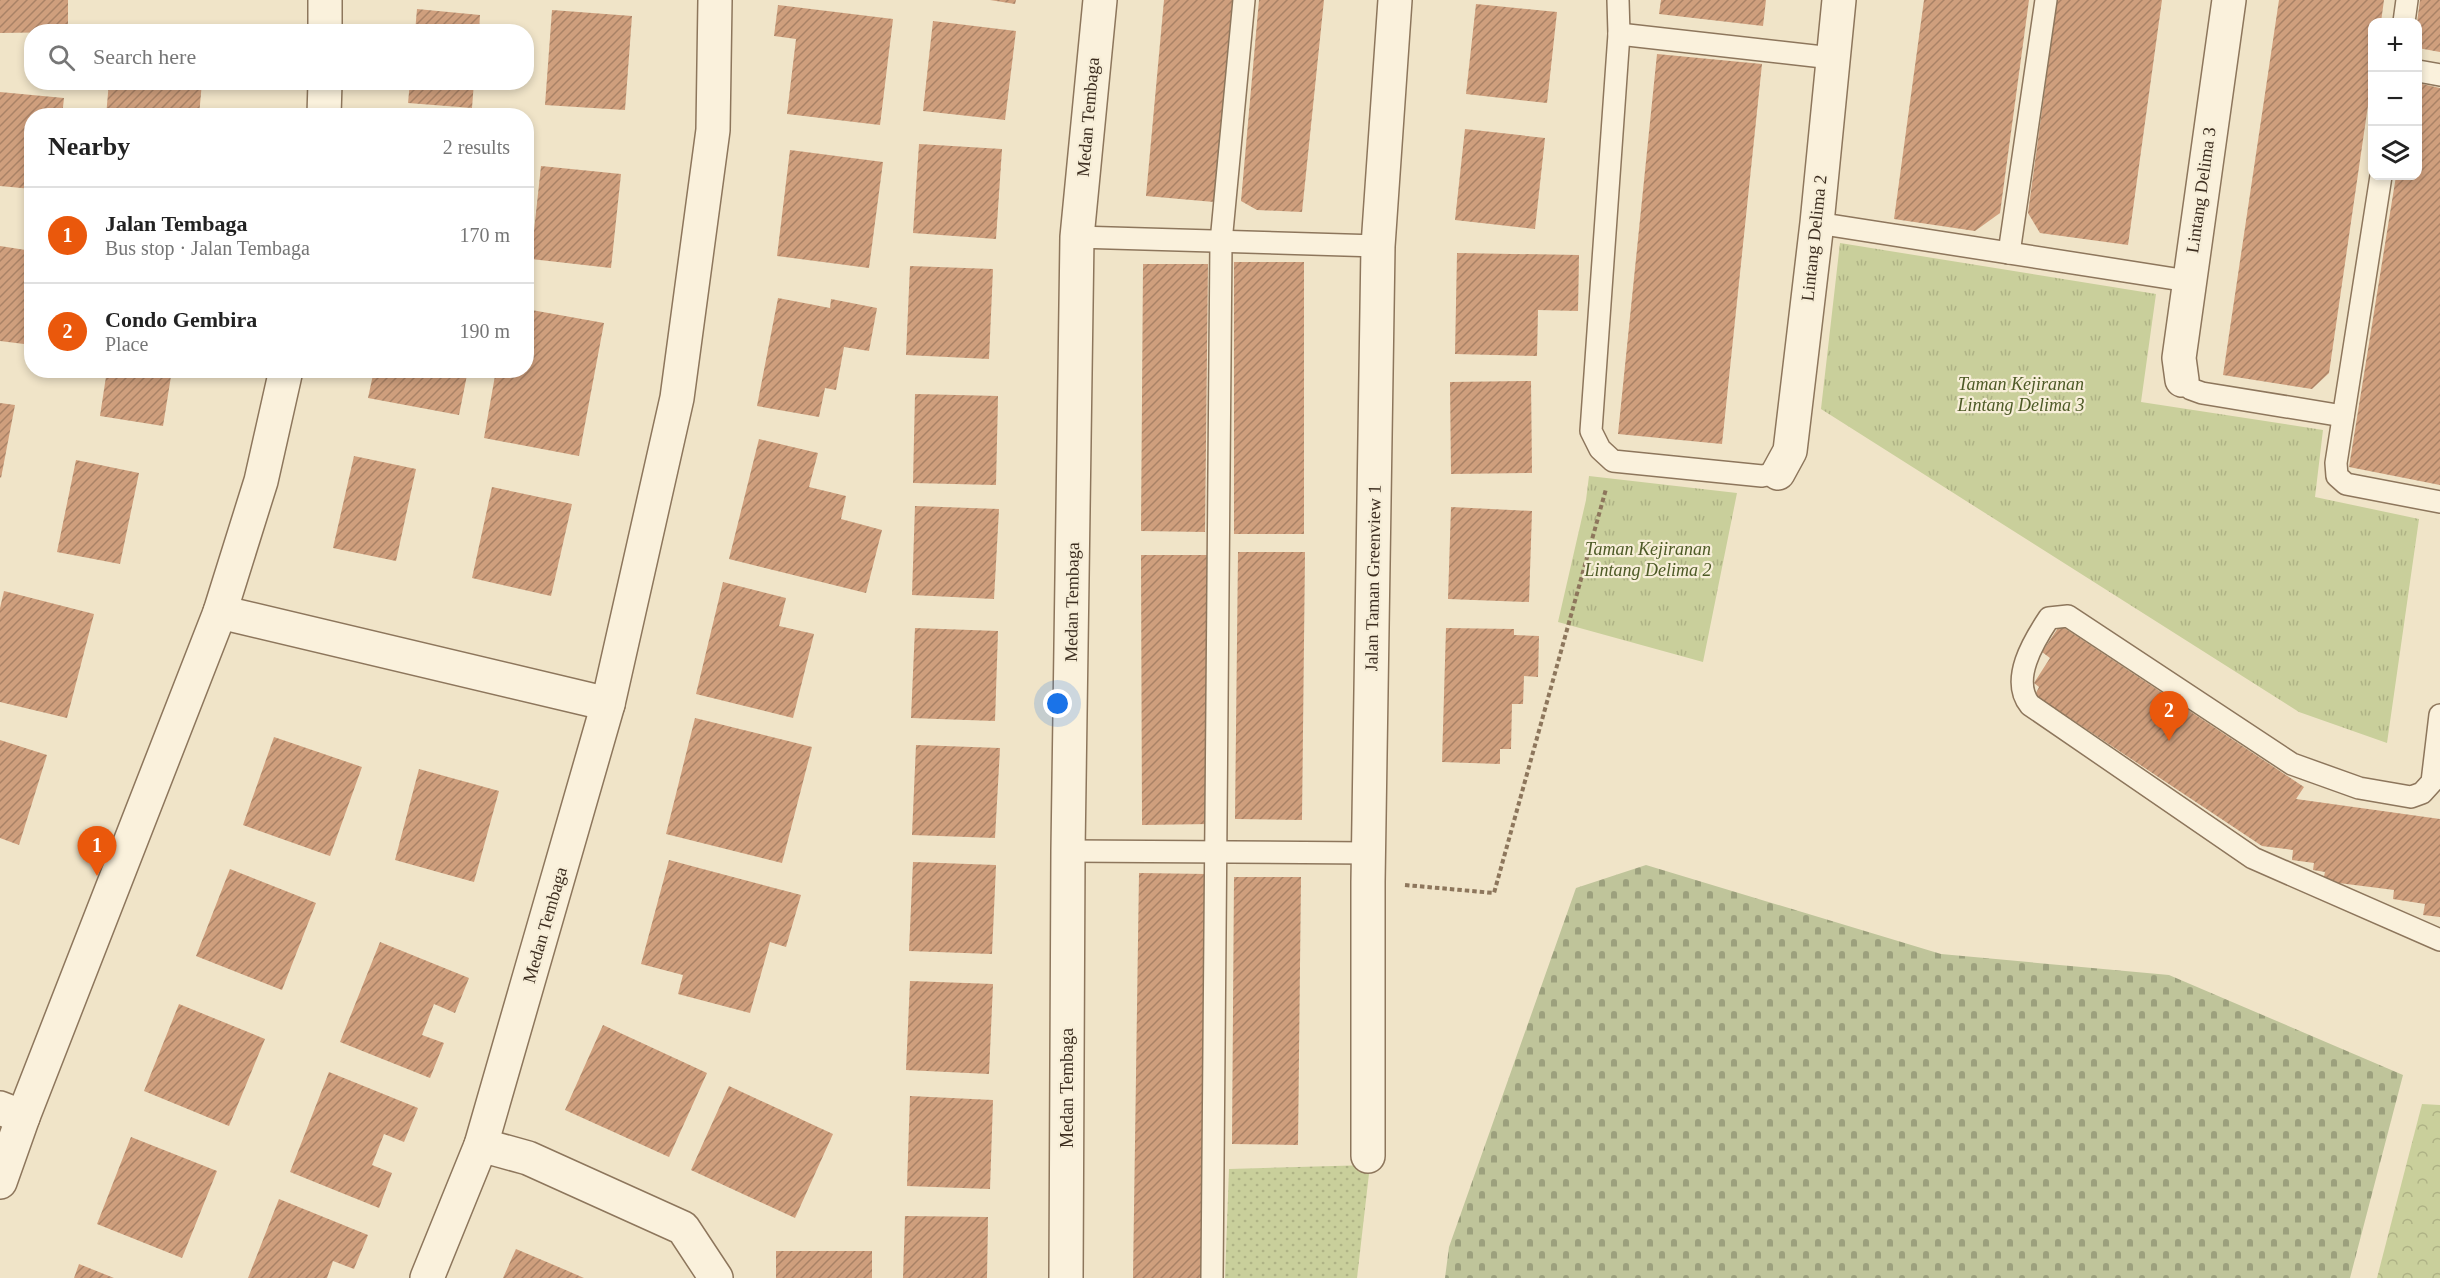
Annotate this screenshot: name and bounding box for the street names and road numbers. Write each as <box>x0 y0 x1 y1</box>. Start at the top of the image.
street label: Medan Tembaga <box>1073 56 1103 178</box>
street label: Lintang Delima 3 <box>2182 126 2220 254</box>
street label: Lintang Delima 2 <box>1797 174 1831 302</box>
street label: Jalan Taman Greenview 1 <box>1361 484 1385 672</box>
street label: Medan Tembaga <box>1061 542 1083 662</box>
street label: Medan Tembaga <box>519 865 571 985</box>
street label: Medan Tembaga <box>1057 1028 1077 1148</box>

